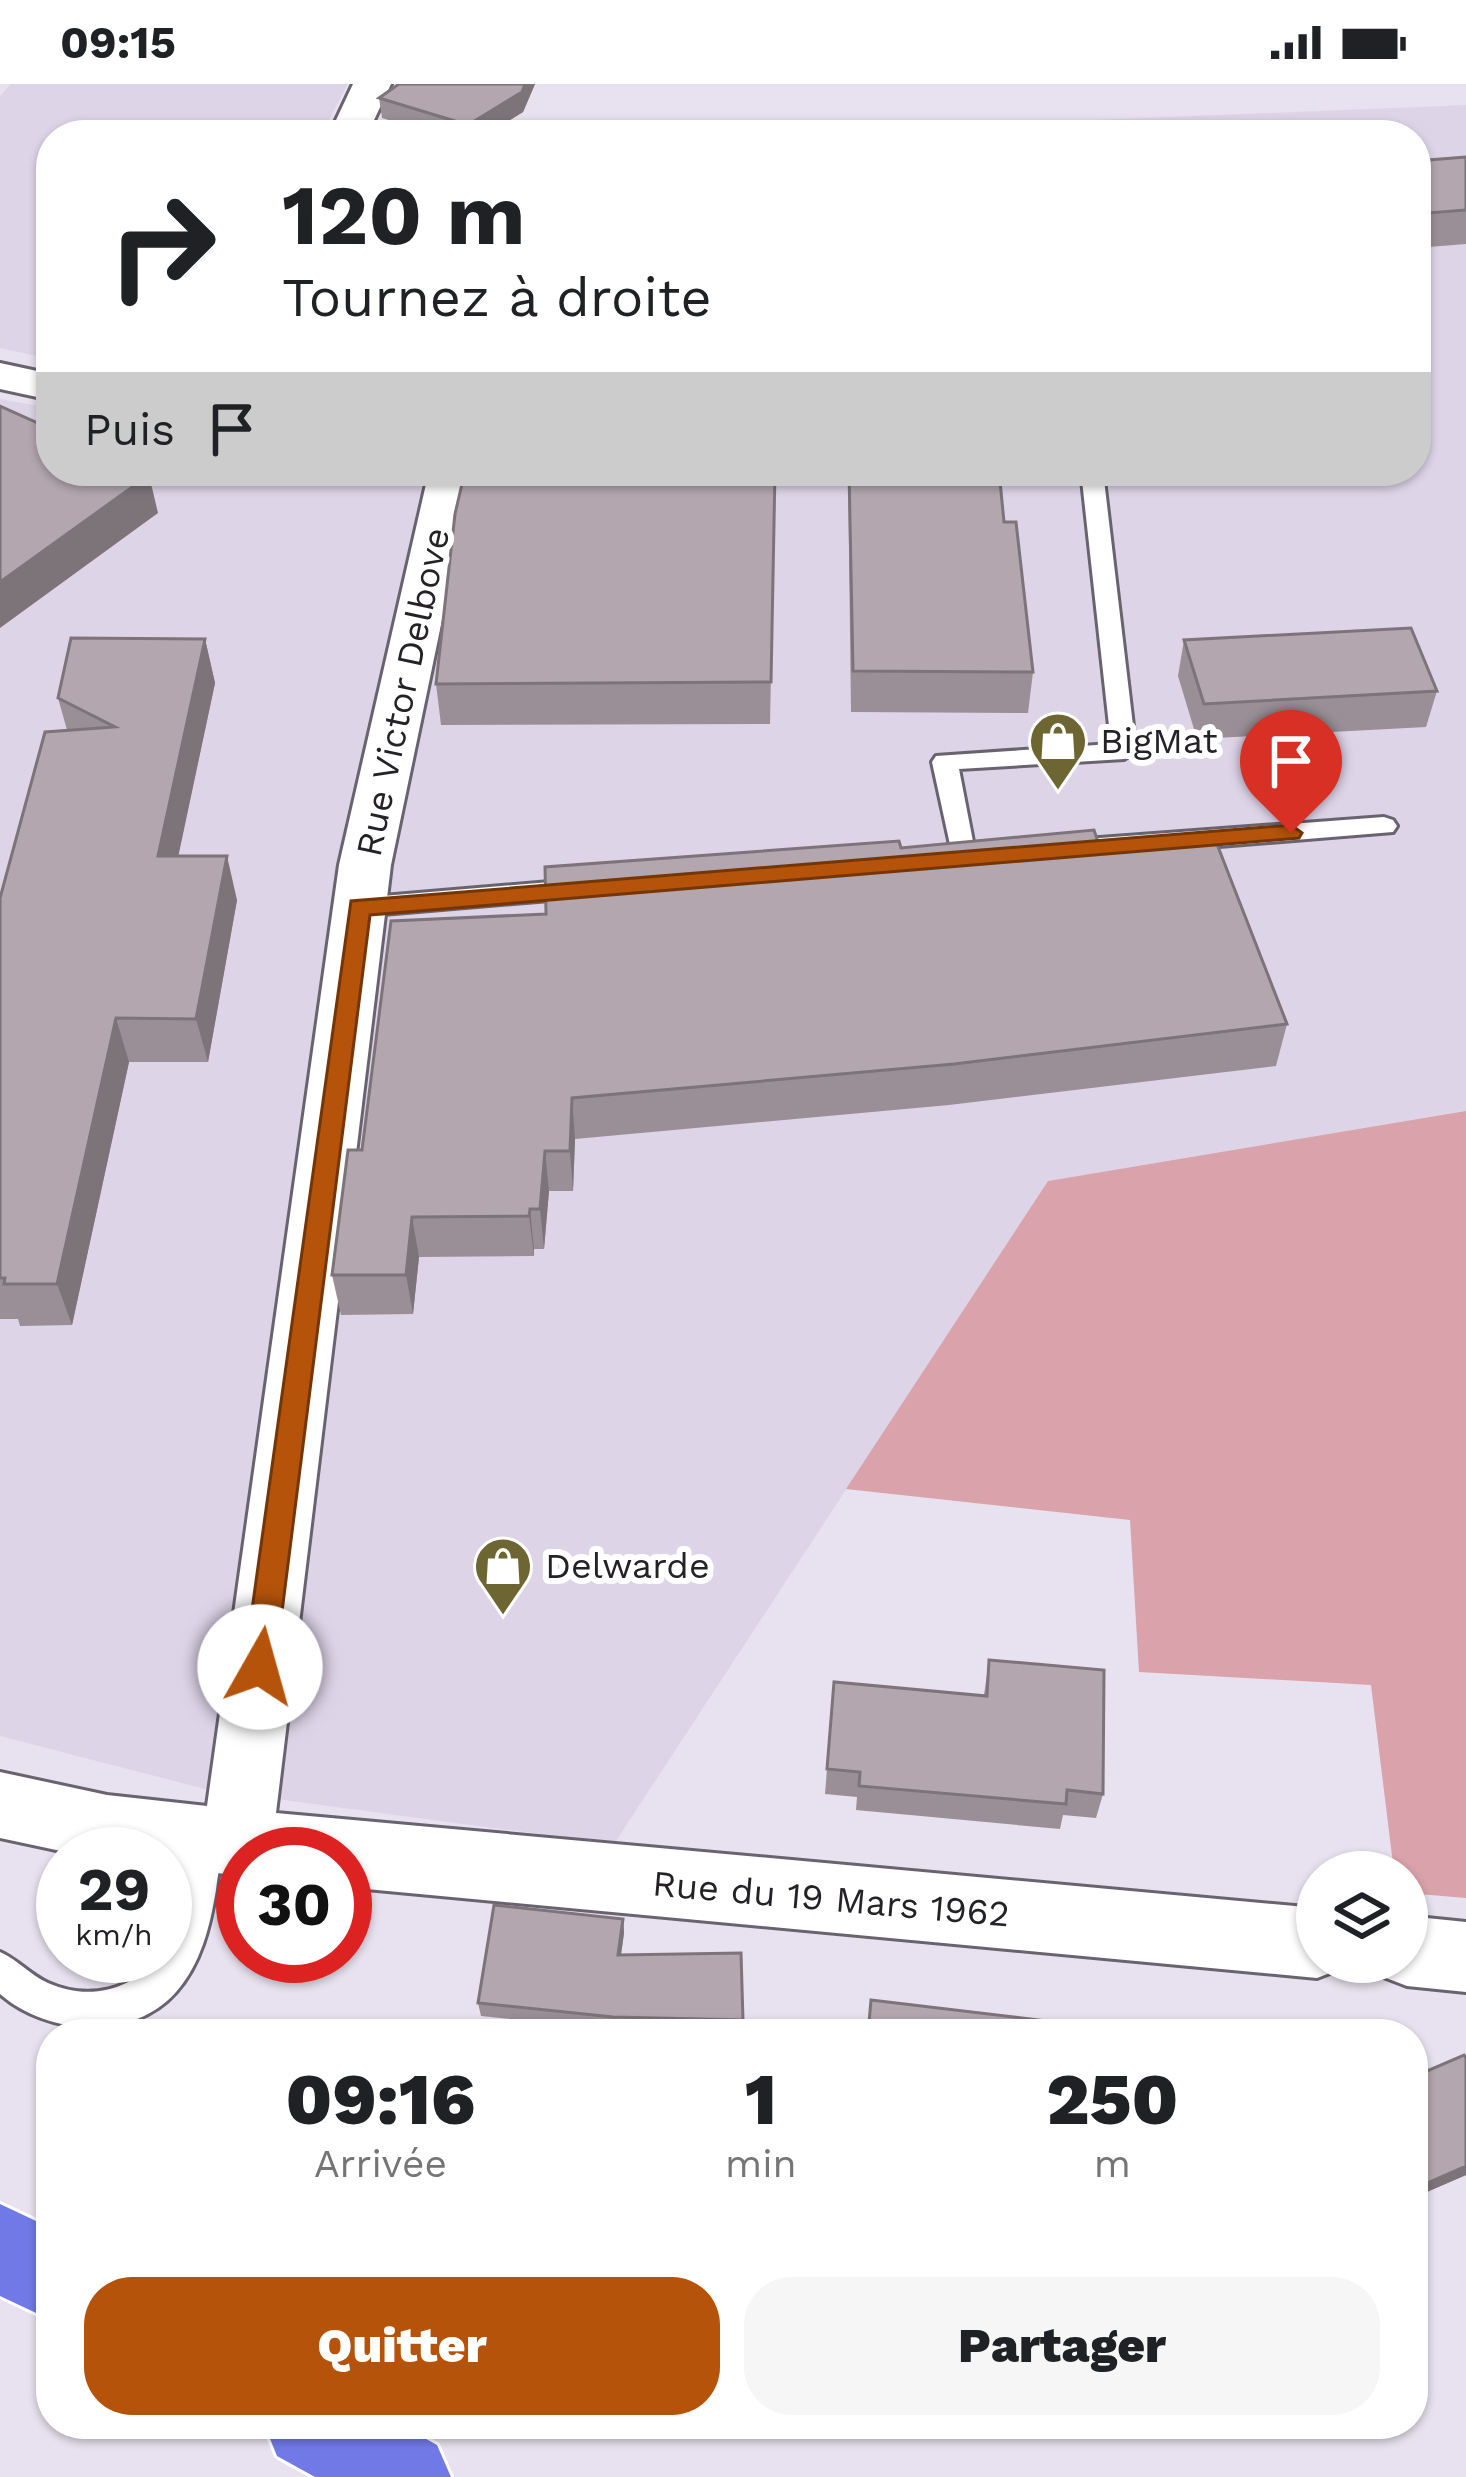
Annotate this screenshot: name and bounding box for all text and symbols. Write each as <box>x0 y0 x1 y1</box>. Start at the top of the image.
text: 09:15 <box>60 16 176 69</box>
text: 120 m <box>282 166 525 264</box>
icon: right <box>84 168 240 324</box>
text: Tournez à droite <box>282 266 712 329</box>
icon: arrive <box>199 396 265 462</box>
text: Puis <box>84 403 175 456</box>
street label: Rue Victor Delbove <box>348 524 458 860</box>
shop icon: BigMat <box>1027 710 1089 792</box>
pin <box>1240 710 1342 833</box>
place label: BigMat <box>1100 720 1218 762</box>
icon: arrive <box>1258 728 1324 794</box>
shop icon: Delwarde <box>472 1535 534 1617</box>
place label: Delwarde <box>545 1545 710 1587</box>
position arrow <box>197 1604 323 1730</box>
speed limit sign: 30 <box>216 1827 372 1983</box>
map controls <box>1296 1851 1428 1983</box>
button: layers <box>1296 1851 1428 1983</box>
text: 29 <box>78 1854 150 1925</box>
street label: Rue du 19 Mars 1962 <box>651 1862 1011 1936</box>
text: km/h <box>75 1917 153 1952</box>
text: 09:16 <box>286 2057 475 2141</box>
text: 1 <box>745 2057 777 2141</box>
text: 250 <box>1046 2057 1178 2141</box>
text: Arrivée <box>314 2141 447 2186</box>
text: min <box>725 2141 797 2186</box>
text: m <box>1094 2141 1131 2186</box>
button: Quitter <box>84 2277 720 2415</box>
button: Partager <box>744 2277 1380 2415</box>

